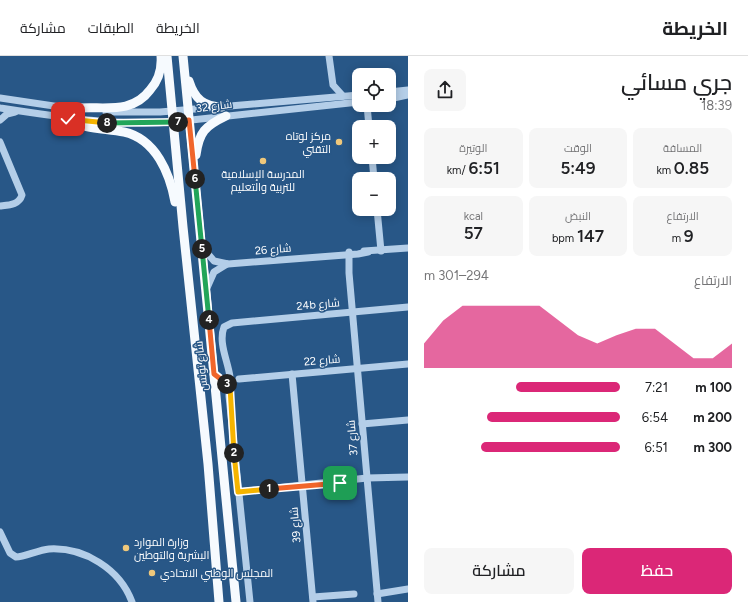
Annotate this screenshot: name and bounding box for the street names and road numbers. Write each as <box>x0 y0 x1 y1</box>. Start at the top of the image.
street label: شارع 32 <box>195 98 233 116</box>
street label: شارع 26 <box>254 241 292 259</box>
street label: 24b شارع <box>296 296 340 314</box>
street label: شارع تونس <box>192 340 212 391</box>
street label: شارع 22 <box>303 352 341 370</box>
street label: شارع 37 <box>344 419 362 456</box>
street label: شارع 39 <box>287 506 305 544</box>

